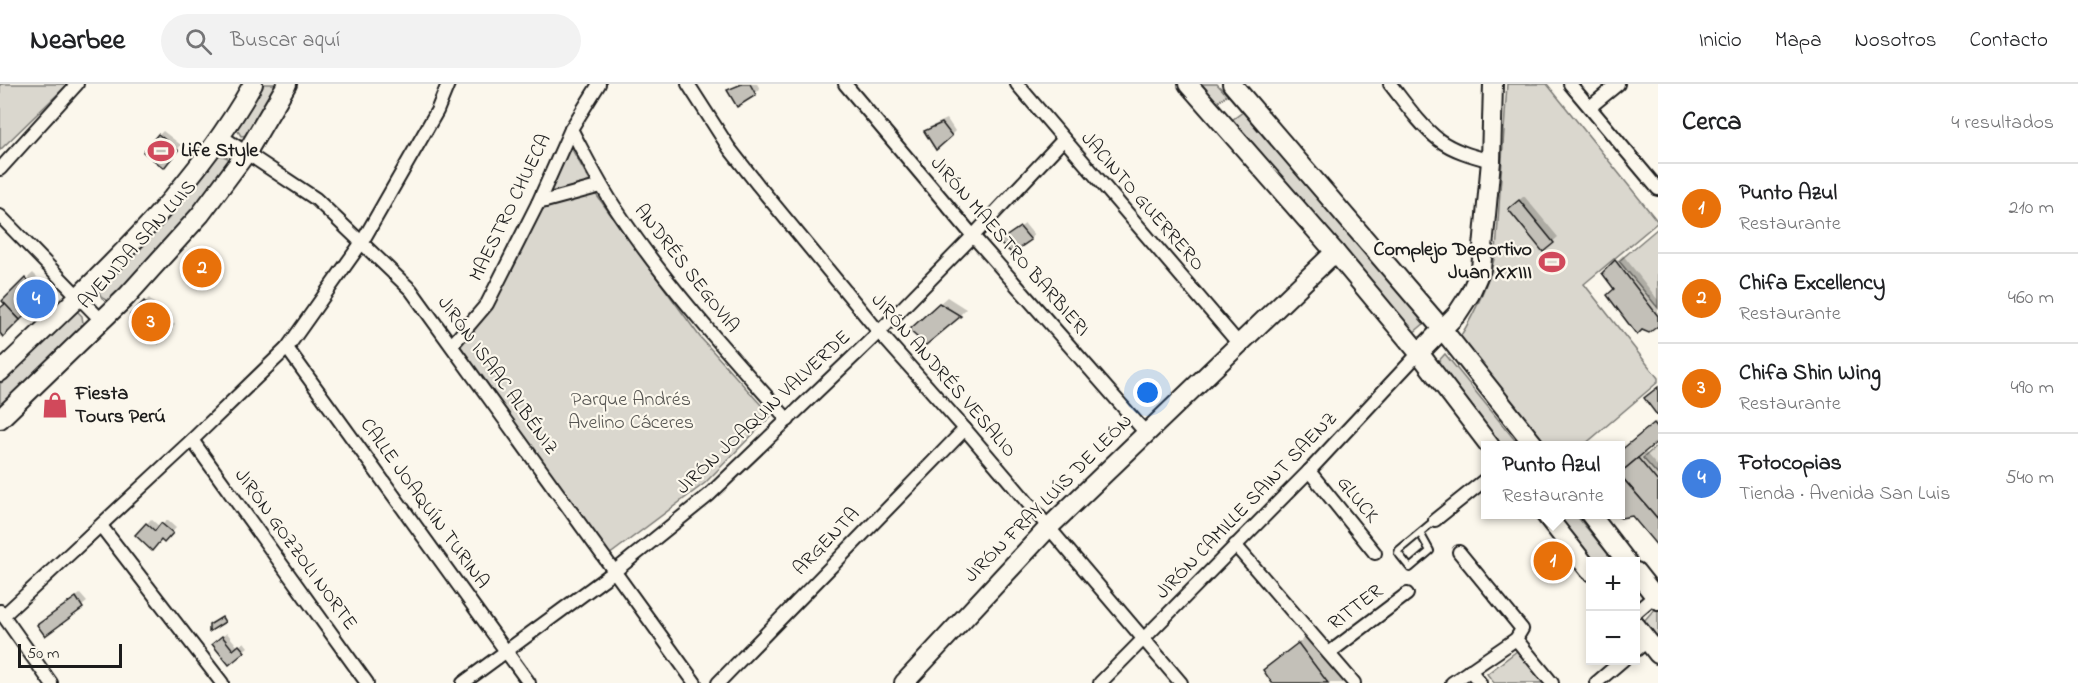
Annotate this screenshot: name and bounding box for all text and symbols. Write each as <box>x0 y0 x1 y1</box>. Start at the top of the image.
search box <box>161 14 581 68</box>
text: Nearbee <box>30 21 125 62</box>
icon: search <box>182 25 215 58</box>
text: Buscar aquí <box>230 25 340 57</box>
text: Inicio <box>1699 26 1742 56</box>
text: Mapa <box>1775 26 1822 56</box>
text: Nosotros <box>1855 26 1937 56</box>
text: Contacto <box>1970 26 2048 56</box>
text: Cerca <box>1682 104 1742 142</box>
text: 4 resultados <box>1951 109 2054 138</box>
street label: JACINTO GUERRERO <box>1073 126 1211 278</box>
street label: MAESTRO CHUECA <box>463 129 559 287</box>
sports icon: Life Style <box>146 136 176 166</box>
place label: Life Style <box>181 137 259 167</box>
street label: JIRÓN MAESTRO BARBIERI <box>922 150 1096 344</box>
street label: AVENIDA SAN LUIS <box>72 174 204 316</box>
text: Punto Azul <box>1739 178 1837 210</box>
text: 1 <box>1698 194 1705 223</box>
text: 210 m <box>2009 194 2054 223</box>
street label: ANDRÉS SEGOVIA <box>626 198 746 340</box>
text: Restaurante <box>1739 210 1841 239</box>
place label: Complejo Deportivo Juan XXIII <box>1374 236 1532 288</box>
pin: 2 <box>182 246 222 291</box>
sports icon: Complejo Deportivo Juan XXIII <box>1537 247 1567 277</box>
text: Chifa Excellency <box>1739 268 1885 300</box>
pin: 4 <box>16 276 56 322</box>
text: 2 <box>1697 284 1706 313</box>
text: 460 m <box>2008 284 2054 313</box>
street label: JIRÓN ANDRÉS VESALIO <box>863 287 1023 465</box>
street label: JIRÓN ISAAC ALBÉNIZ <box>429 290 565 462</box>
pin: 3 <box>132 300 170 344</box>
text: Restaurante <box>1739 300 1841 329</box>
street label: JIRÓN JOAQUIN VALVERDE <box>670 324 858 502</box>
text: Chifa Shin Wing <box>1739 358 1881 390</box>
text: 3 <box>1697 374 1706 403</box>
text: 490 m <box>2011 374 2054 403</box>
your location <box>1133 378 1162 407</box>
place label: Fiesta Tours Perú <box>74 380 166 432</box>
park label: Parque Andrés Avelino Cáceres <box>568 386 694 438</box>
shop icon: Fiesta Tours Perú <box>40 390 70 420</box>
text: Restaurante <box>1739 390 1841 419</box>
street label: JIRÓN CAMILLE SAINT SAENZ <box>1149 406 1345 606</box>
street label: JIRÓN FRAY LUÍS DE LEÓN <box>958 408 1140 590</box>
street label: CALLE JOAQUÍN TURINA <box>352 413 496 595</box>
popup <box>1481 441 1625 519</box>
text: Fotocopias <box>1739 448 1842 480</box>
text: Punto Azul <box>1502 450 1600 482</box>
street label: JIRÓN GOZZOLI NORTE <box>226 463 364 637</box>
text: 4 <box>1697 464 1706 493</box>
text: 540 m <box>2005 464 2054 493</box>
street label: GLUCK <box>1329 470 1385 530</box>
text: Tienda · Avenida San Luis <box>1739 480 1950 509</box>
text: Restaurante <box>1502 482 1604 511</box>
street label: ARGENTA <box>787 501 867 583</box>
pin: 1 <box>1534 538 1572 584</box>
map controls <box>1586 557 1640 665</box>
button: + <box>1586 557 1640 611</box>
street label: RITTER <box>1323 577 1390 638</box>
button: − <box>1586 611 1640 665</box>
scale bar <box>18 641 122 668</box>
text: 50 m <box>27 642 59 666</box>

